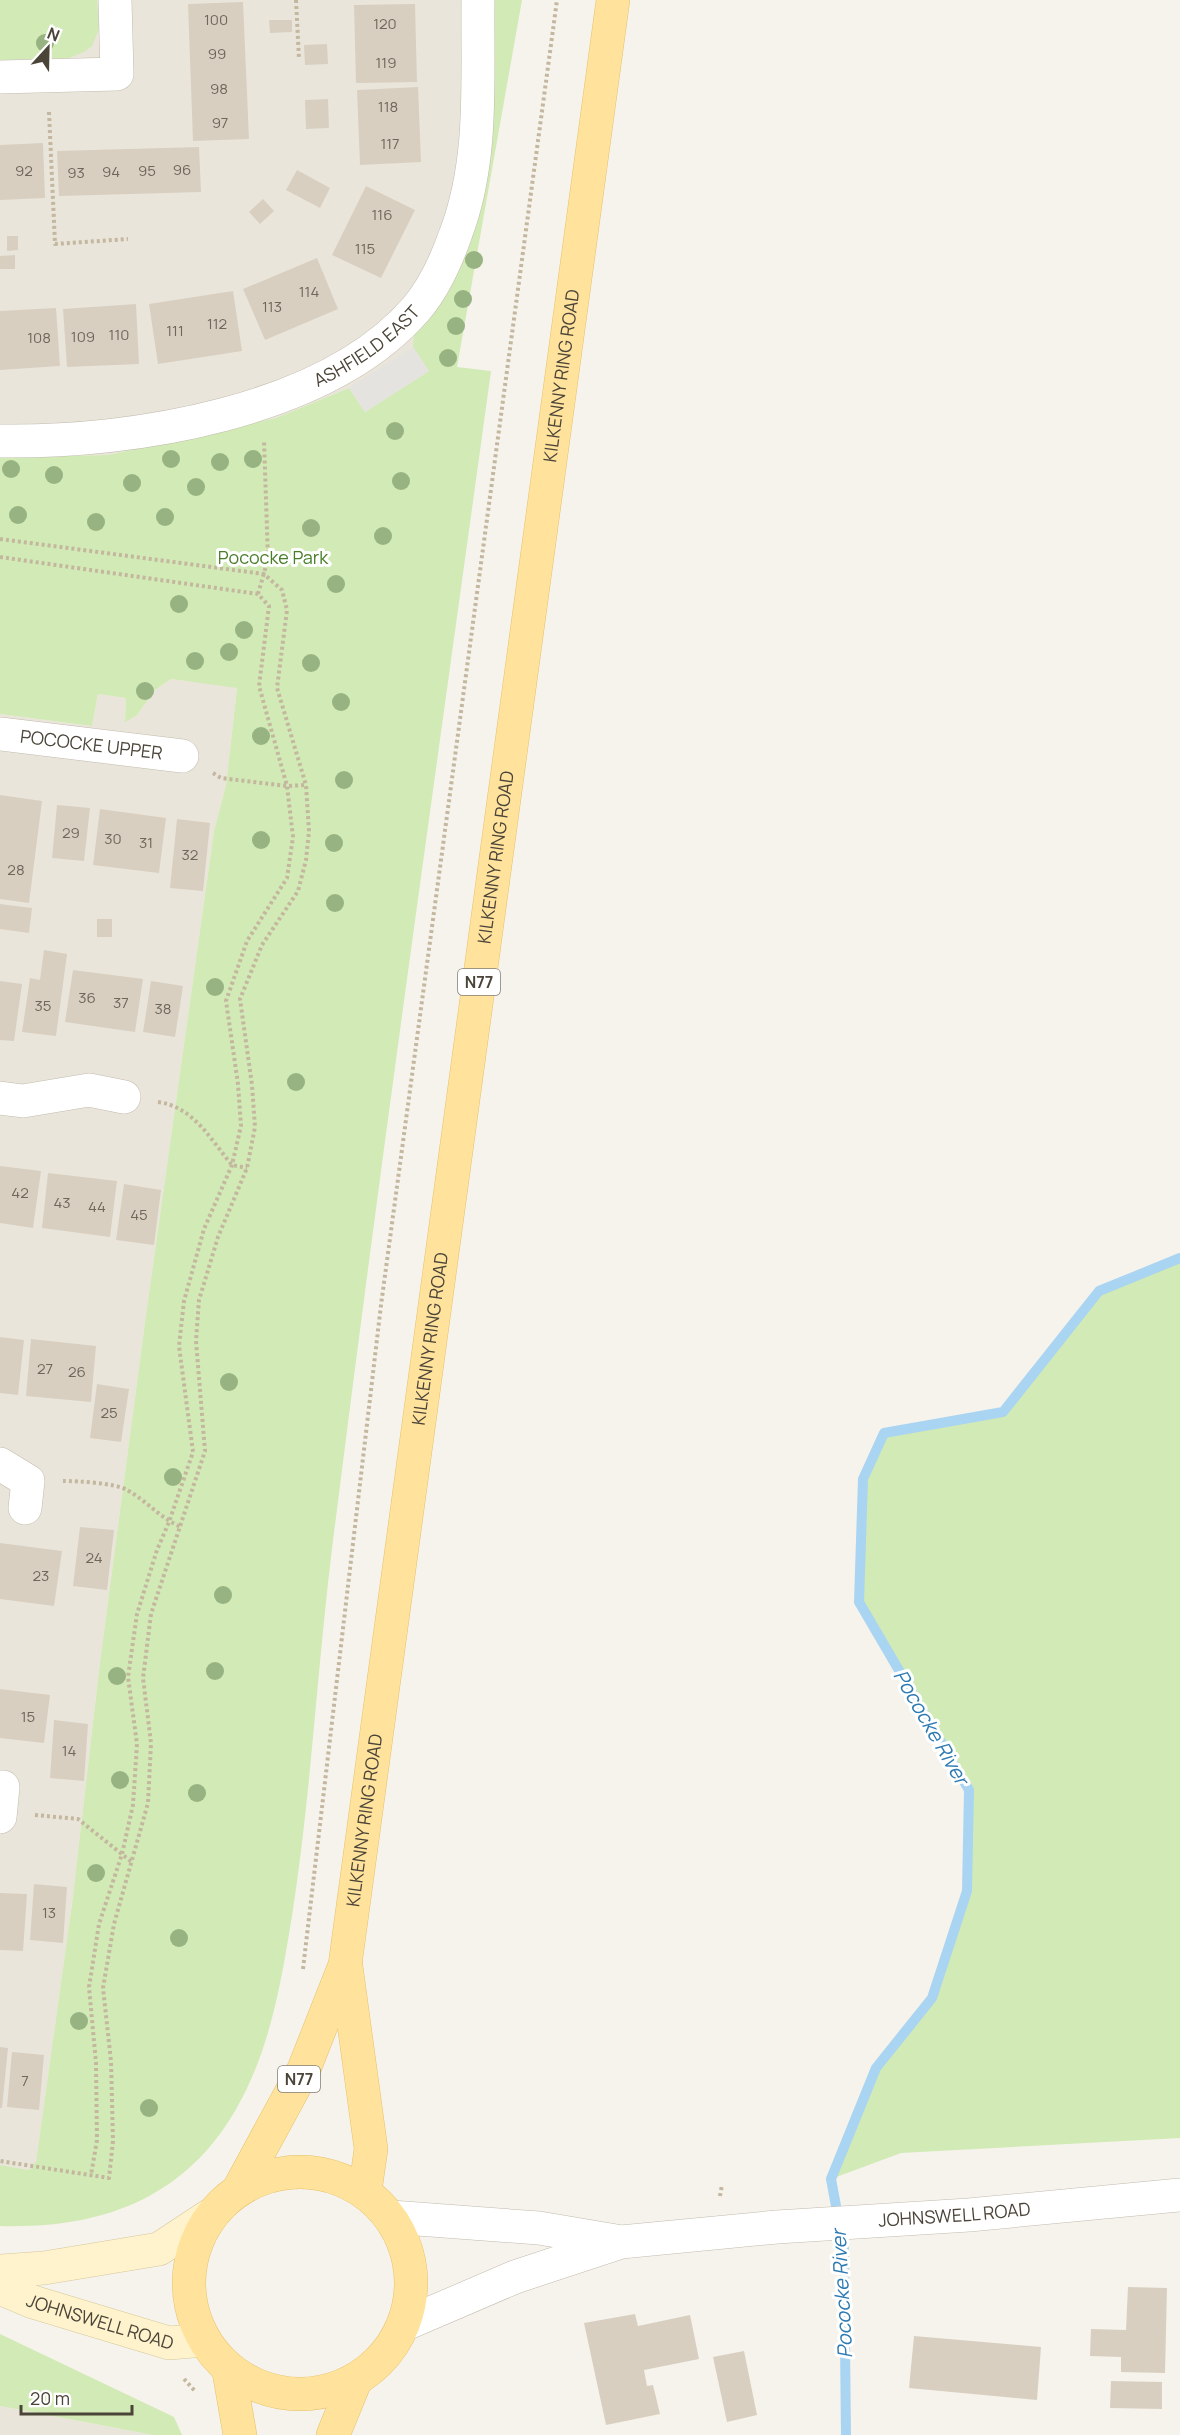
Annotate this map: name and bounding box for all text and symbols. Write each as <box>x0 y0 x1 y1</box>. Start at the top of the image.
house number: 100 <box>204 9 228 30</box>
house number: 120 <box>373 13 397 34</box>
north arrow <box>18 18 78 78</box>
text: N <box>44 22 63 46</box>
house number: 99 <box>208 43 226 64</box>
house number: 119 <box>375 52 397 73</box>
house number: 98 <box>210 78 228 99</box>
house number: 118 <box>378 96 398 117</box>
house number: 97 <box>212 112 228 133</box>
house number: 117 <box>380 133 400 154</box>
house number: 96 <box>173 159 191 180</box>
house number: 92 <box>15 160 33 181</box>
house number: 95 <box>138 160 156 181</box>
house number: 94 <box>102 161 120 182</box>
house number: 93 <box>67 162 85 183</box>
house number: 116 <box>371 204 393 225</box>
house number: 115 <box>355 238 375 259</box>
house number: 114 <box>299 281 319 302</box>
street label: KILKENNY RING ROAD <box>537 288 584 464</box>
house number: 113 <box>262 296 282 317</box>
street label: ASHFIELD EAST <box>309 300 425 392</box>
house number: 112 <box>207 313 227 334</box>
house number: 111 <box>166 320 184 341</box>
house number: 110 <box>109 324 129 345</box>
house number: 109 <box>71 326 95 347</box>
house number: 108 <box>27 327 51 348</box>
park label: Pococke Park <box>218 545 329 569</box>
street label: POCOCKE UPPER <box>19 724 164 765</box>
street label: KILKENNY RING ROAD <box>471 769 519 945</box>
house number: 29 <box>62 822 80 843</box>
house number: 30 <box>104 828 122 849</box>
house number: 31 <box>139 832 153 853</box>
house number: 32 <box>182 844 198 865</box>
house number: 28 <box>7 859 25 880</box>
road number: N77 <box>458 969 500 995</box>
house number: 36 <box>78 987 96 1008</box>
house number: 37 <box>113 992 129 1013</box>
house number: 35 <box>35 995 51 1016</box>
house number: 38 <box>154 998 172 1019</box>
house number: 42 <box>11 1182 29 1203</box>
house number: 43 <box>53 1192 71 1213</box>
house number: 44 <box>88 1196 106 1217</box>
house number: 45 <box>130 1204 148 1225</box>
street label: KILKENNY RING ROAD <box>406 1251 453 1427</box>
house number: 27 <box>37 1358 53 1379</box>
house number: 26 <box>68 1361 86 1382</box>
house number: 25 <box>100 1402 118 1423</box>
house number: 24 <box>85 1547 103 1568</box>
house number: 23 <box>33 1565 49 1586</box>
water label: Pococke River <box>888 1664 977 1792</box>
house number: 15 <box>21 1706 35 1727</box>
street label: KILKENNY RING ROAD <box>340 1732 387 1908</box>
house number: 14 <box>62 1740 76 1761</box>
house number: 13 <box>42 1902 56 1923</box>
road number: N77 <box>278 2066 320 2092</box>
house number: 7 <box>21 2070 29 2091</box>
street label: JOHNSWELL ROAD <box>878 2196 1031 2232</box>
water label: Pococke River <box>825 2226 858 2359</box>
street label: JOHNSWELL ROAD <box>23 2288 177 2355</box>
scale bar <box>21 2378 132 2416</box>
text: 20 m <box>30 2386 70 2410</box>

